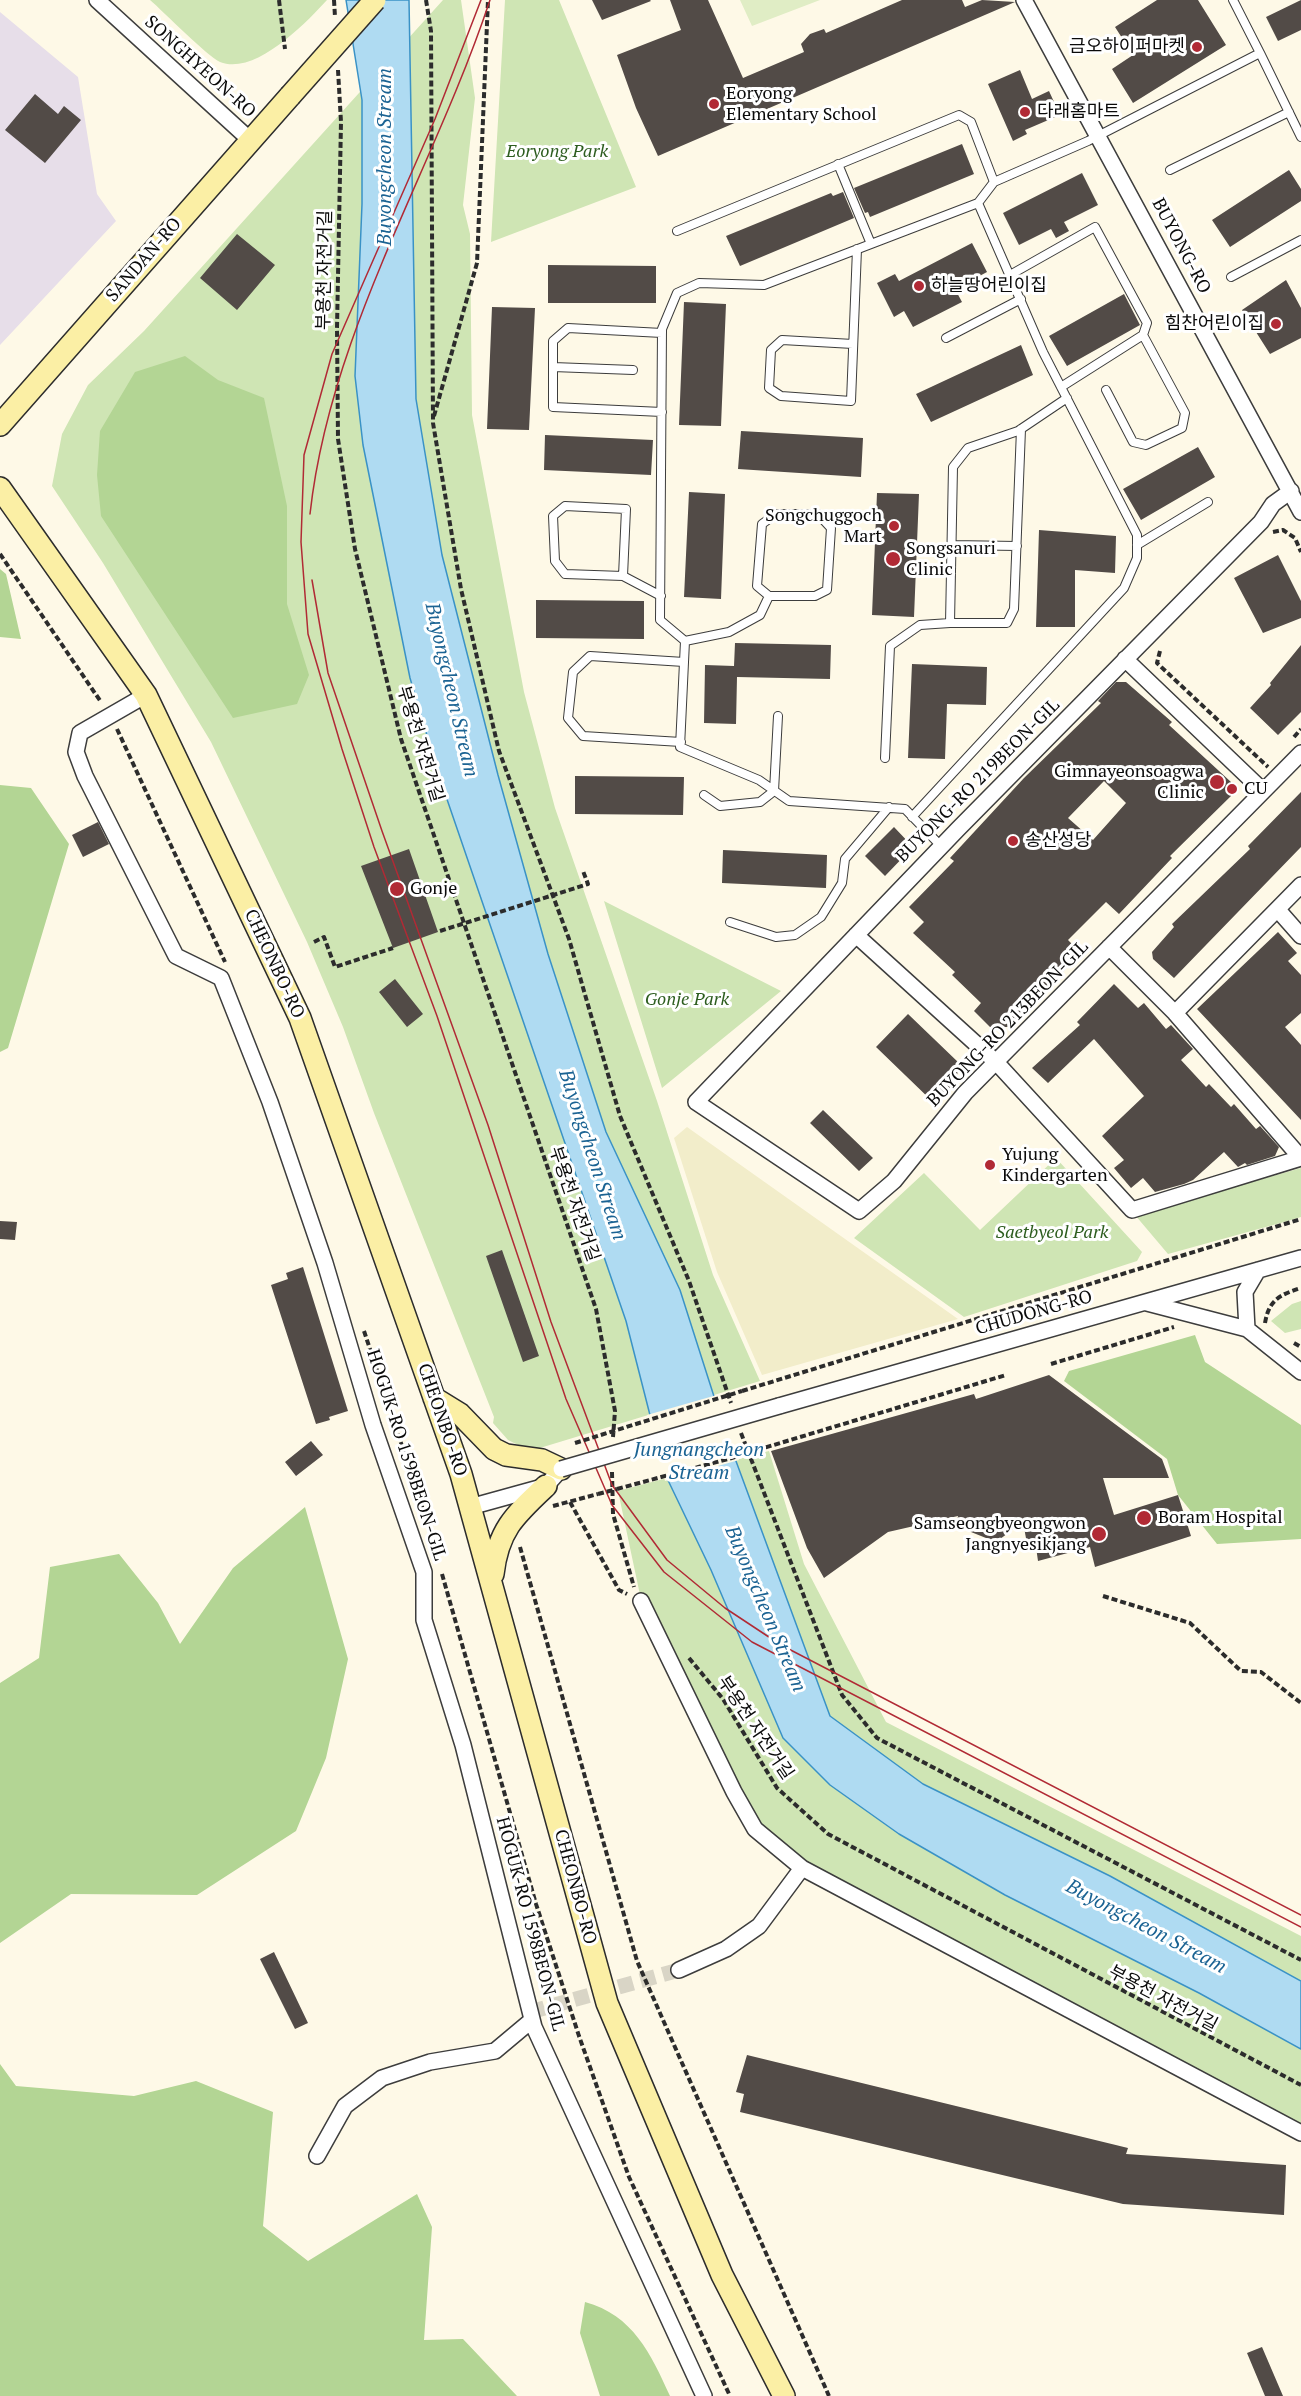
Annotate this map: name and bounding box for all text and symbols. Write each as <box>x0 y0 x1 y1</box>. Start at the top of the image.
street label: SONGHYEON-RO <box>140 11 260 123</box>
place label: 금오하이퍼마켓 <box>1069 36 1185 58</box>
marker: 금오하이퍼마켓 <box>1190 40 1204 54</box>
water label: Buyongcheon Stream <box>373 68 397 246</box>
place label: Eoryong Elementary School <box>726 83 877 125</box>
marker: Eoryong Elementary School <box>707 97 721 111</box>
place label: 다래홈마트 <box>1037 101 1120 123</box>
marker: 다래홈마트 <box>1018 105 1032 119</box>
park label: Eoryong Park <box>506 141 608 163</box>
street label: BUYONG-RO <box>1147 195 1215 297</box>
street label: 부용천 자전거길 <box>313 210 337 330</box>
street label: SANDAN-RO <box>102 214 186 306</box>
place label: 하늘땅어린이집 <box>931 275 1047 297</box>
marker: 하늘땅어린이집 <box>912 279 926 293</box>
place label: 힘찬어린이집 <box>1165 313 1264 335</box>
marker: 힘찬어린이집 <box>1269 317 1283 331</box>
place label: Songchuggoch Mart <box>765 505 882 548</box>
marker: Songchuggoch Mart <box>887 519 901 533</box>
place label: Songsanuri Clinic <box>906 538 996 580</box>
marker: Songsanuri Clinic <box>884 550 902 568</box>
water label: Buyongcheon Stream <box>419 601 483 779</box>
street label: 부용천 자전거길 <box>392 683 448 805</box>
street label: BUYONG-RO 219BEON-GIL <box>892 695 1064 867</box>
place label: Gimnayeonsoagwa Clinic <box>1054 761 1204 804</box>
marker: Gimnayeonsoagwa Clinic <box>1208 773 1226 791</box>
place label: CU <box>1244 778 1268 800</box>
marker: CU <box>1225 782 1239 796</box>
place label: 송산성당 <box>1025 830 1091 852</box>
marker: 송산성당 <box>1006 834 1020 848</box>
place label: Gonje <box>410 878 457 900</box>
marker: Gonje <box>388 880 406 898</box>
street label: CHEONBO-RO <box>239 906 309 1022</box>
street label: BUYONG-RO 213BEON-GIL <box>923 937 1093 1111</box>
park label: Gonje Park <box>645 989 729 1011</box>
water label: Buyongcheon Stream <box>553 1067 631 1243</box>
street label: 부용천 자전거길 <box>544 1144 604 1264</box>
place label: Yujung Kindergarten <box>1002 1144 1108 1186</box>
marker: Yujung Kindergarten <box>983 1158 997 1172</box>
park label: Saetbyeol Park <box>995 1222 1109 1244</box>
street label: CHUDONG-RO <box>973 1286 1095 1340</box>
street label: HOGUK-RO 1598BEON-GIL <box>362 1347 450 1563</box>
street label: CHEONBO-RO <box>413 1361 471 1479</box>
water label: Jungnangcheon Stream <box>634 1438 764 1485</box>
place label: Boram Hospital <box>1158 1507 1283 1529</box>
marker: Boram Hospital <box>1135 1509 1153 1527</box>
place label: Samseongbyeongwon Jangnyesikjang <box>914 1513 1086 1556</box>
water label: Buyongcheon Stream <box>719 1522 811 1696</box>
marker: Samseongbyeongwon Jangnyesikjang <box>1090 1525 1108 1543</box>
street label: 부용천 자전거길 <box>712 1672 798 1784</box>
street label: HOGUK-RO 1598BEON-GIL <box>491 1815 569 2033</box>
street label: CHEONBO-RO <box>549 1827 601 1947</box>
water label: Buyongcheon Stream <box>1062 1875 1230 1979</box>
street label: 부용천 자전거길 <box>1105 1961 1221 2037</box>

